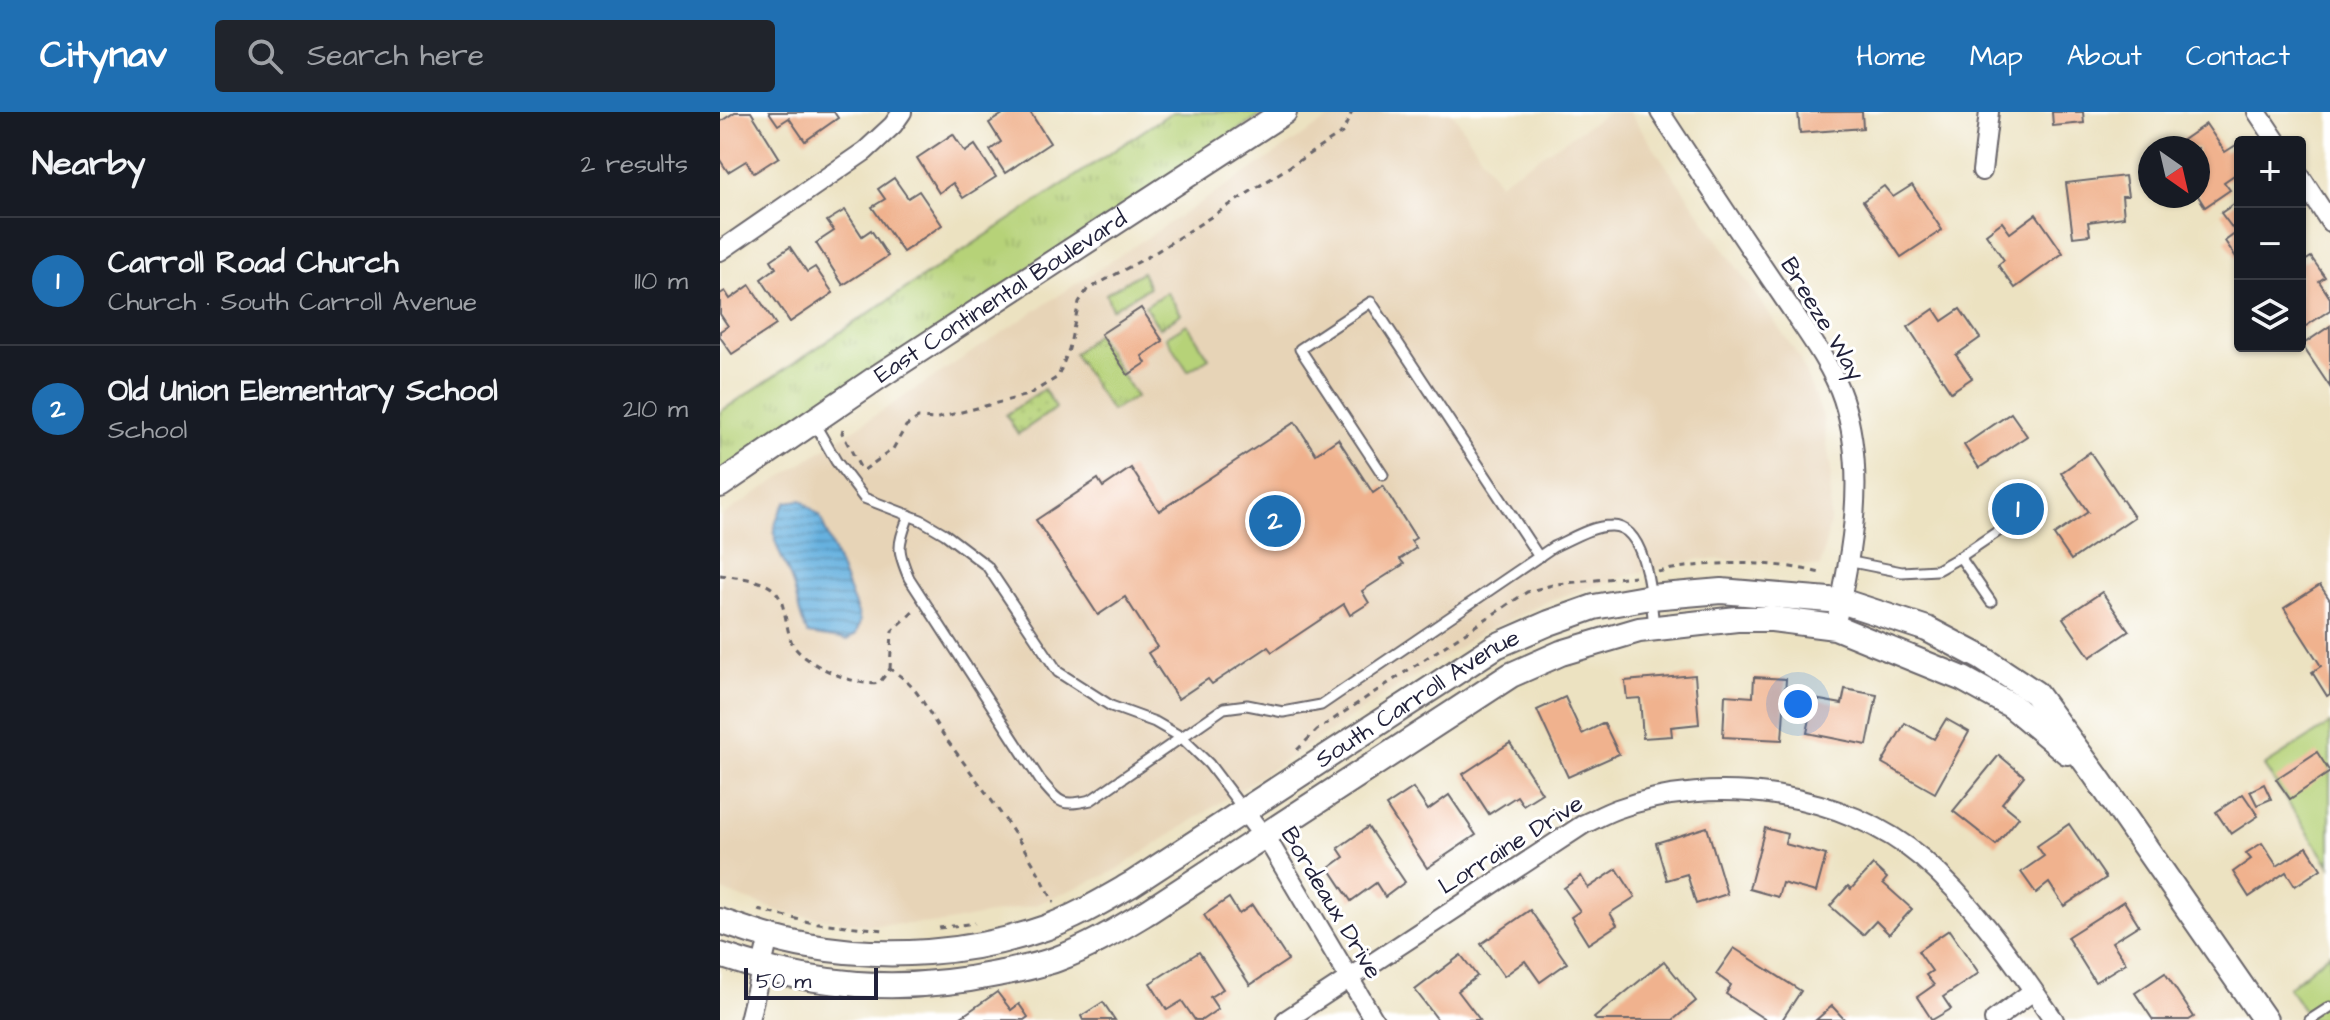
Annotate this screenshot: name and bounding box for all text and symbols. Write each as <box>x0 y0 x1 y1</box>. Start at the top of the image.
search box <box>215 20 775 92</box>
text: Citynav <box>40 30 167 82</box>
icon: search <box>243 34 287 78</box>
text: Search here <box>307 35 484 77</box>
text: Home <box>1856 37 1926 76</box>
text: Map <box>1970 37 2023 76</box>
text: About <box>2067 37 2142 76</box>
text: Contact <box>2186 37 2290 76</box>
north arrow <box>2138 136 2210 208</box>
map controls <box>2234 136 2306 352</box>
button: + <box>2234 136 2306 208</box>
text: Nearby <box>32 140 146 188</box>
text: 2 results <box>580 146 688 182</box>
street label: East Continental Boulevard <box>868 202 1134 392</box>
button: − <box>2234 208 2306 280</box>
text: Carroll Road Church <box>108 242 399 284</box>
street label: Breeze Way <box>1771 251 1872 388</box>
text: 1 <box>56 263 60 299</box>
text: 110 m <box>634 263 688 299</box>
button: layers <box>2234 280 2306 352</box>
text: Church · South Carroll Avenue <box>108 284 477 320</box>
text: Old Union Elementary School <box>108 370 498 412</box>
text: 2 <box>51 391 65 427</box>
text: 210 m <box>623 391 688 427</box>
text: School <box>108 412 187 448</box>
pin: 1 <box>1992 479 2044 539</box>
pin: 2 <box>1249 491 1301 551</box>
street label: South Carroll Avenue <box>1309 621 1525 777</box>
your location <box>1778 684 1818 724</box>
street label: Lorraine Drive <box>1432 787 1590 903</box>
street label: Bordeaux Drive <box>1272 820 1390 986</box>
scale bar <box>744 964 878 1000</box>
text: 50 m <box>756 966 811 997</box>

